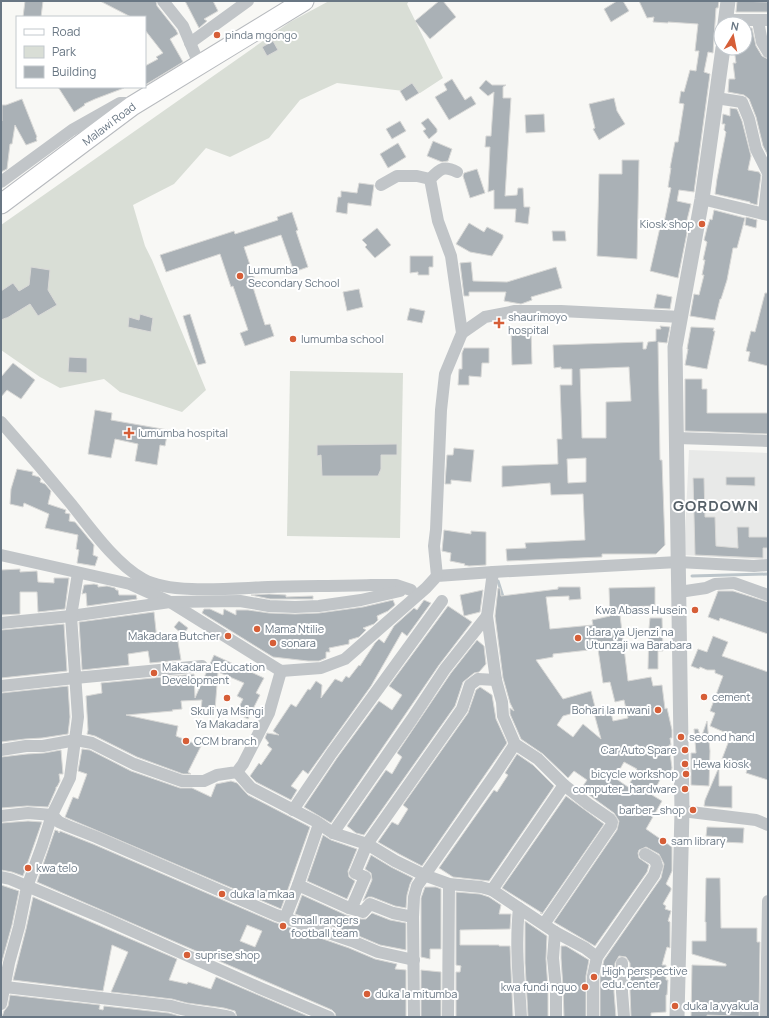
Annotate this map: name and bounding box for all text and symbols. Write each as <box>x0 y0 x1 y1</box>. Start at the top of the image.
legend <box>16 16 146 88</box>
north arrow <box>713 16 753 56</box>
text: N <box>730 18 740 34</box>
text: Road <box>52 23 80 40</box>
place label: pinda mgongo <box>225 27 298 42</box>
marker: pinda mgongo <box>212 30 222 40</box>
text: Park <box>52 43 77 60</box>
text: Building <box>52 63 96 80</box>
street label: Malawi Road <box>79 99 138 149</box>
place label: Kiosk shop <box>640 216 694 231</box>
marker: Kiosk shop <box>697 219 707 229</box>
place label: Lumumba Secondary School <box>248 262 340 290</box>
marker: Lumumba Secondary School <box>235 271 245 281</box>
place label: shaurimoyo hospital <box>508 309 568 337</box>
marker: shaurimoyo hospital <box>493 317 505 329</box>
place label: lumumba school <box>301 331 384 346</box>
marker: lumumba school <box>288 334 298 344</box>
place label: lumumba hospital <box>138 425 228 440</box>
marker: lumumba hospital <box>123 427 135 439</box>
district label: GORDOWN <box>673 495 759 516</box>
place label: Kwa Abass Husein <box>595 602 687 617</box>
marker: Kwa Abass Husein <box>690 605 700 615</box>
place label: Mama Ntilie <box>265 621 325 636</box>
marker: Mama Ntilie <box>252 624 262 634</box>
place label: Idara ya Ujenzi na Utunzaji wa Barabara <box>586 624 692 652</box>
place label: Makadara Butcher <box>128 628 220 643</box>
marker: Makadara Butcher <box>223 631 233 641</box>
marker: Idara ya Ujenzi na Utunzaji wa Barabara <box>573 633 583 643</box>
place label: sonara <box>281 635 316 650</box>
marker: sonara <box>268 638 278 648</box>
place label: Makadara Education Development <box>162 659 265 687</box>
marker: Makadara Education Development <box>149 668 159 678</box>
place label: cement <box>712 689 751 704</box>
marker: cement <box>699 692 709 702</box>
marker: Skuli ya Msingi Ya Makadara <box>222 693 232 703</box>
place label: Bohari la mwani <box>572 702 650 717</box>
place label: Skuli ya Msingi Ya Makadara <box>190 703 264 731</box>
marker: Bohari la mwani <box>653 705 663 715</box>
place label: second hand <box>689 729 755 744</box>
marker: second hand <box>676 732 686 742</box>
place label: CCM branch <box>194 733 257 748</box>
marker: CCM branch <box>181 736 191 746</box>
place label: Car Auto Spare <box>601 742 678 757</box>
marker: Car Auto Spare <box>680 745 690 755</box>
place label: Hewa kiosk <box>693 756 749 771</box>
marker: Hewa kiosk <box>680 759 690 769</box>
place label: bicycle workshop <box>591 766 678 781</box>
marker: bicycle workshop <box>681 769 691 779</box>
place label: computer_hardware <box>573 781 678 796</box>
marker: computer_hardware <box>680 784 690 794</box>
place label: barber_shop <box>619 802 685 817</box>
marker: barber_shop <box>688 805 698 815</box>
place label: sam library <box>671 833 726 848</box>
marker: sam library <box>658 836 668 846</box>
place label: kwa telo <box>36 860 78 875</box>
marker: kwa telo <box>23 863 33 873</box>
place label: duka la mkaa <box>230 886 295 901</box>
marker: duka la mkaa <box>217 889 227 899</box>
place label: small rangers football team <box>291 912 359 940</box>
marker: small rangers football team <box>278 921 288 931</box>
place label: suprise shop <box>195 947 261 962</box>
marker: suprise shop <box>182 950 192 960</box>
place label: High perspective edu. center <box>602 963 688 991</box>
marker: High perspective edu. center <box>589 972 599 982</box>
place label: kwa fundi nguo <box>501 979 577 994</box>
marker: kwa fundi nguo <box>580 982 590 992</box>
place label: duka la mitumba <box>375 986 458 1001</box>
marker: duka la mitumba <box>362 989 372 999</box>
place label: duka la vyakula <box>683 998 759 1013</box>
marker: duka la vyakula <box>670 1001 680 1011</box>

